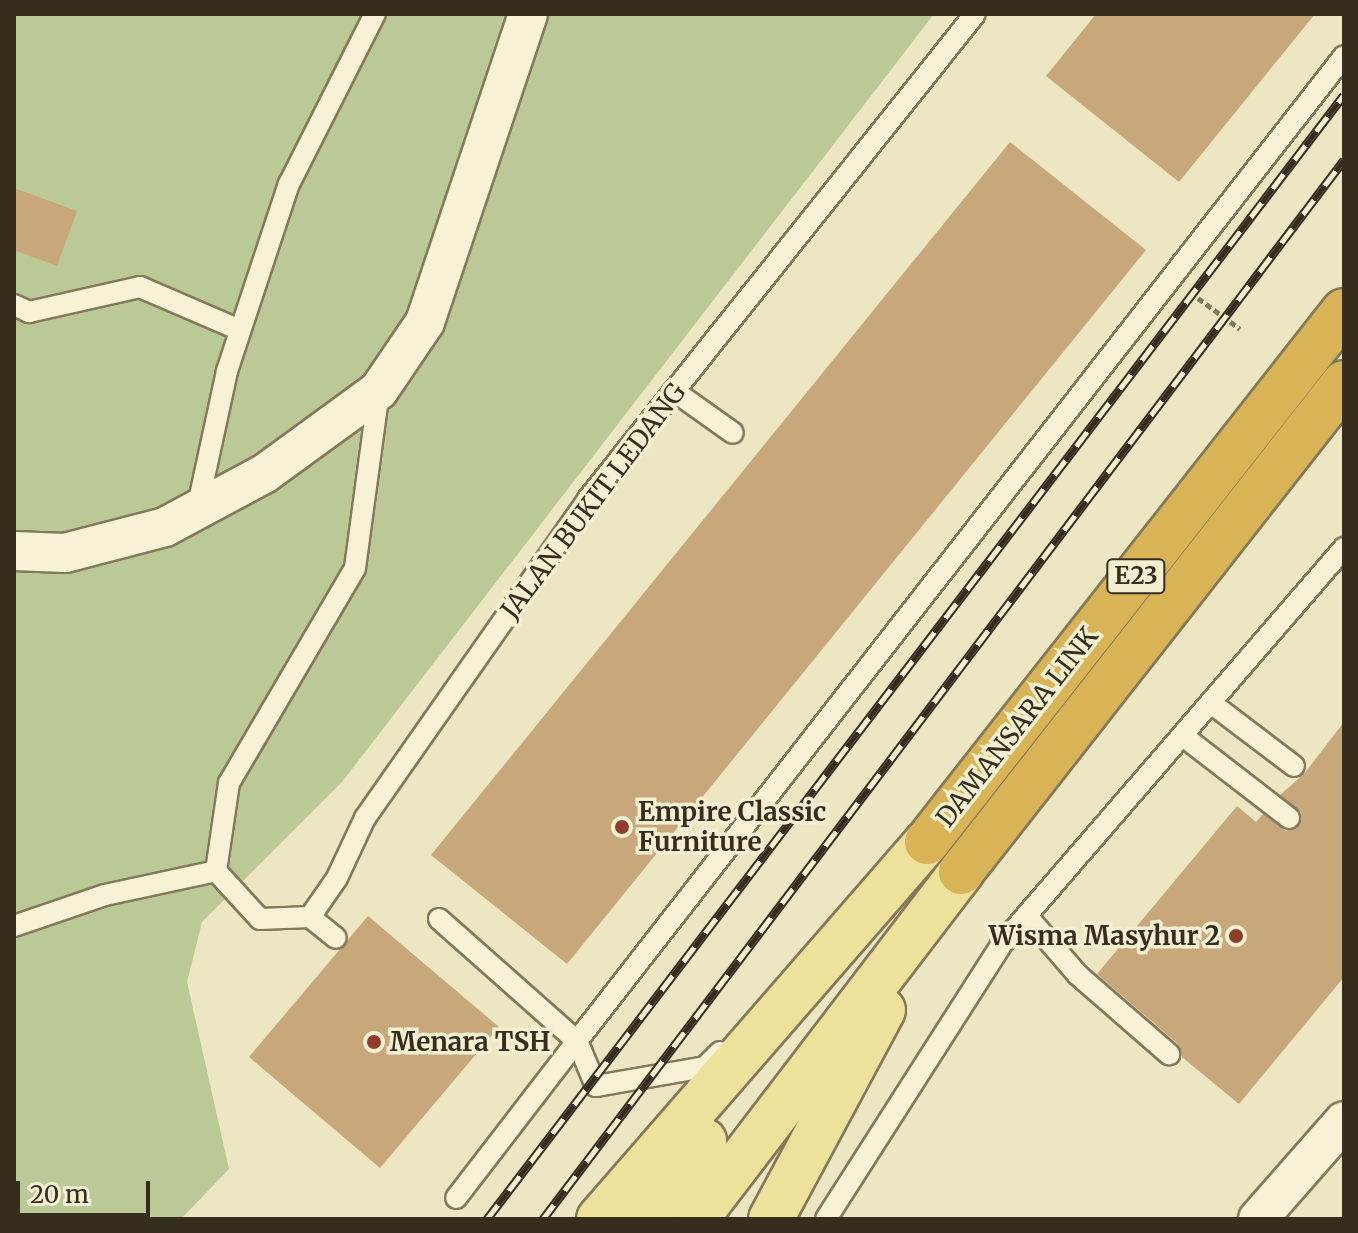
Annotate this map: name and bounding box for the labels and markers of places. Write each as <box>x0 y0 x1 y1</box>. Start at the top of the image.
place label: Empire Classic Furniture <box>638 796 826 858</box>
marker: Empire Classic Furniture <box>613 818 631 836</box>
place label: Wisma Masyhur 2 <box>989 920 1220 952</box>
marker: Wisma Masyhur 2 <box>1227 927 1245 945</box>
place label: Menara TSH <box>390 1026 550 1058</box>
marker: Menara TSH <box>365 1033 383 1051</box>

